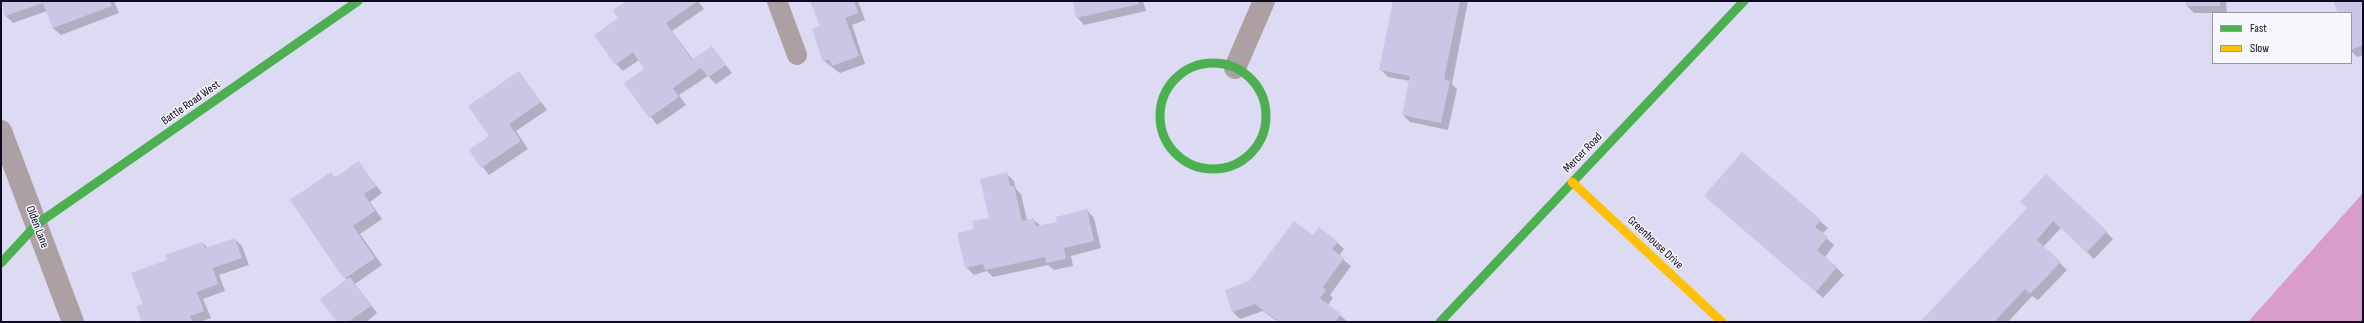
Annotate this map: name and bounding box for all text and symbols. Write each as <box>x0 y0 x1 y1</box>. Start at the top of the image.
legend <box>2212 12 2352 64</box>
text: Fast <box>2250 21 2267 36</box>
text: Slow <box>2250 41 2269 56</box>
street label: Battle Road West <box>159 77 223 129</box>
street label: Mercer Road <box>1560 130 1606 176</box>
street label: Olden Lane <box>22 204 52 250</box>
street label: Greenhouse Drive <box>1624 213 1686 273</box>

